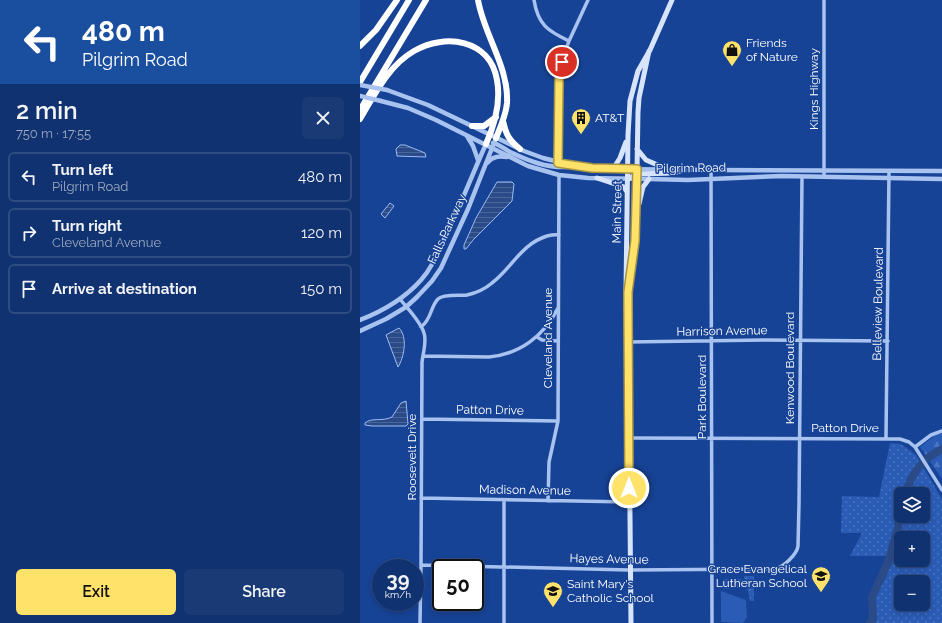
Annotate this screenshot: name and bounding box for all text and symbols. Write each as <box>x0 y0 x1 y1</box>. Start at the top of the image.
text: 480 m <box>82 15 165 48</box>
icon: left <box>16 16 68 68</box>
place label: Friends of Nature <box>746 36 798 64</box>
shop icon: Friends of Nature <box>721 39 743 67</box>
pin <box>545 45 579 79</box>
street label: Kings Highway <box>807 48 821 130</box>
text: Pilgrim Road <box>82 49 188 70</box>
icon: arrive <box>551 51 573 73</box>
text: 2 min <box>16 96 78 125</box>
button: close <box>302 97 344 139</box>
building icon: AT&T <box>570 107 592 135</box>
place label: AT&T <box>595 111 625 125</box>
text: 750 m · 17:55 <box>16 126 91 141</box>
street label: Pilgrim Road <box>656 160 726 176</box>
text: Turn left <box>52 161 113 179</box>
icon: left <box>18 166 40 188</box>
text: 480 m <box>298 168 342 186</box>
text: Pilgrim Road <box>52 179 128 194</box>
street label: Main Street <box>609 180 625 244</box>
street label: Falls Parkway <box>425 192 469 266</box>
text: Turn right <box>52 217 122 235</box>
icon: right <box>18 222 40 244</box>
text: 120 m <box>301 224 342 242</box>
text: Cleveland Avenue <box>52 235 161 250</box>
street label: Belleview Boulevard <box>870 247 886 361</box>
icon: arrive <box>18 278 40 300</box>
text: Arrive at destination <box>52 280 197 298</box>
text: 150 m <box>301 280 342 298</box>
street label: Cleveland Avenue <box>541 288 555 388</box>
street label: Kenwood Boulevard <box>783 312 797 424</box>
street label: Harrison Avenue <box>676 323 768 339</box>
street label: Park Boulevard <box>695 355 709 439</box>
street label: Patton Drive <box>456 402 524 418</box>
street label: Roosevelt Drive <box>405 414 419 500</box>
street label: Patton Drive <box>811 421 879 435</box>
position arrow <box>608 467 650 509</box>
street label: Madison Avenue <box>479 482 571 498</box>
map controls <box>894 487 930 611</box>
button: layers <box>894 487 930 523</box>
button: + <box>894 531 930 567</box>
street label: Hayes Avenue <box>569 551 649 567</box>
speed limit sign: 50 <box>432 559 484 611</box>
place label: Grace Evangelical Lutheran School <box>707 562 808 590</box>
school or university icon: Grace Evangelical Lutheran School <box>810 565 832 593</box>
text: 39 <box>387 568 409 592</box>
button: Exit <box>16 569 176 615</box>
button: Share <box>184 569 344 615</box>
button: − <box>894 575 930 611</box>
place label: Saint Mary's Catholic School <box>567 577 655 605</box>
school or university icon: Saint Mary's Catholic School <box>542 580 564 608</box>
text: km/h <box>385 589 411 600</box>

